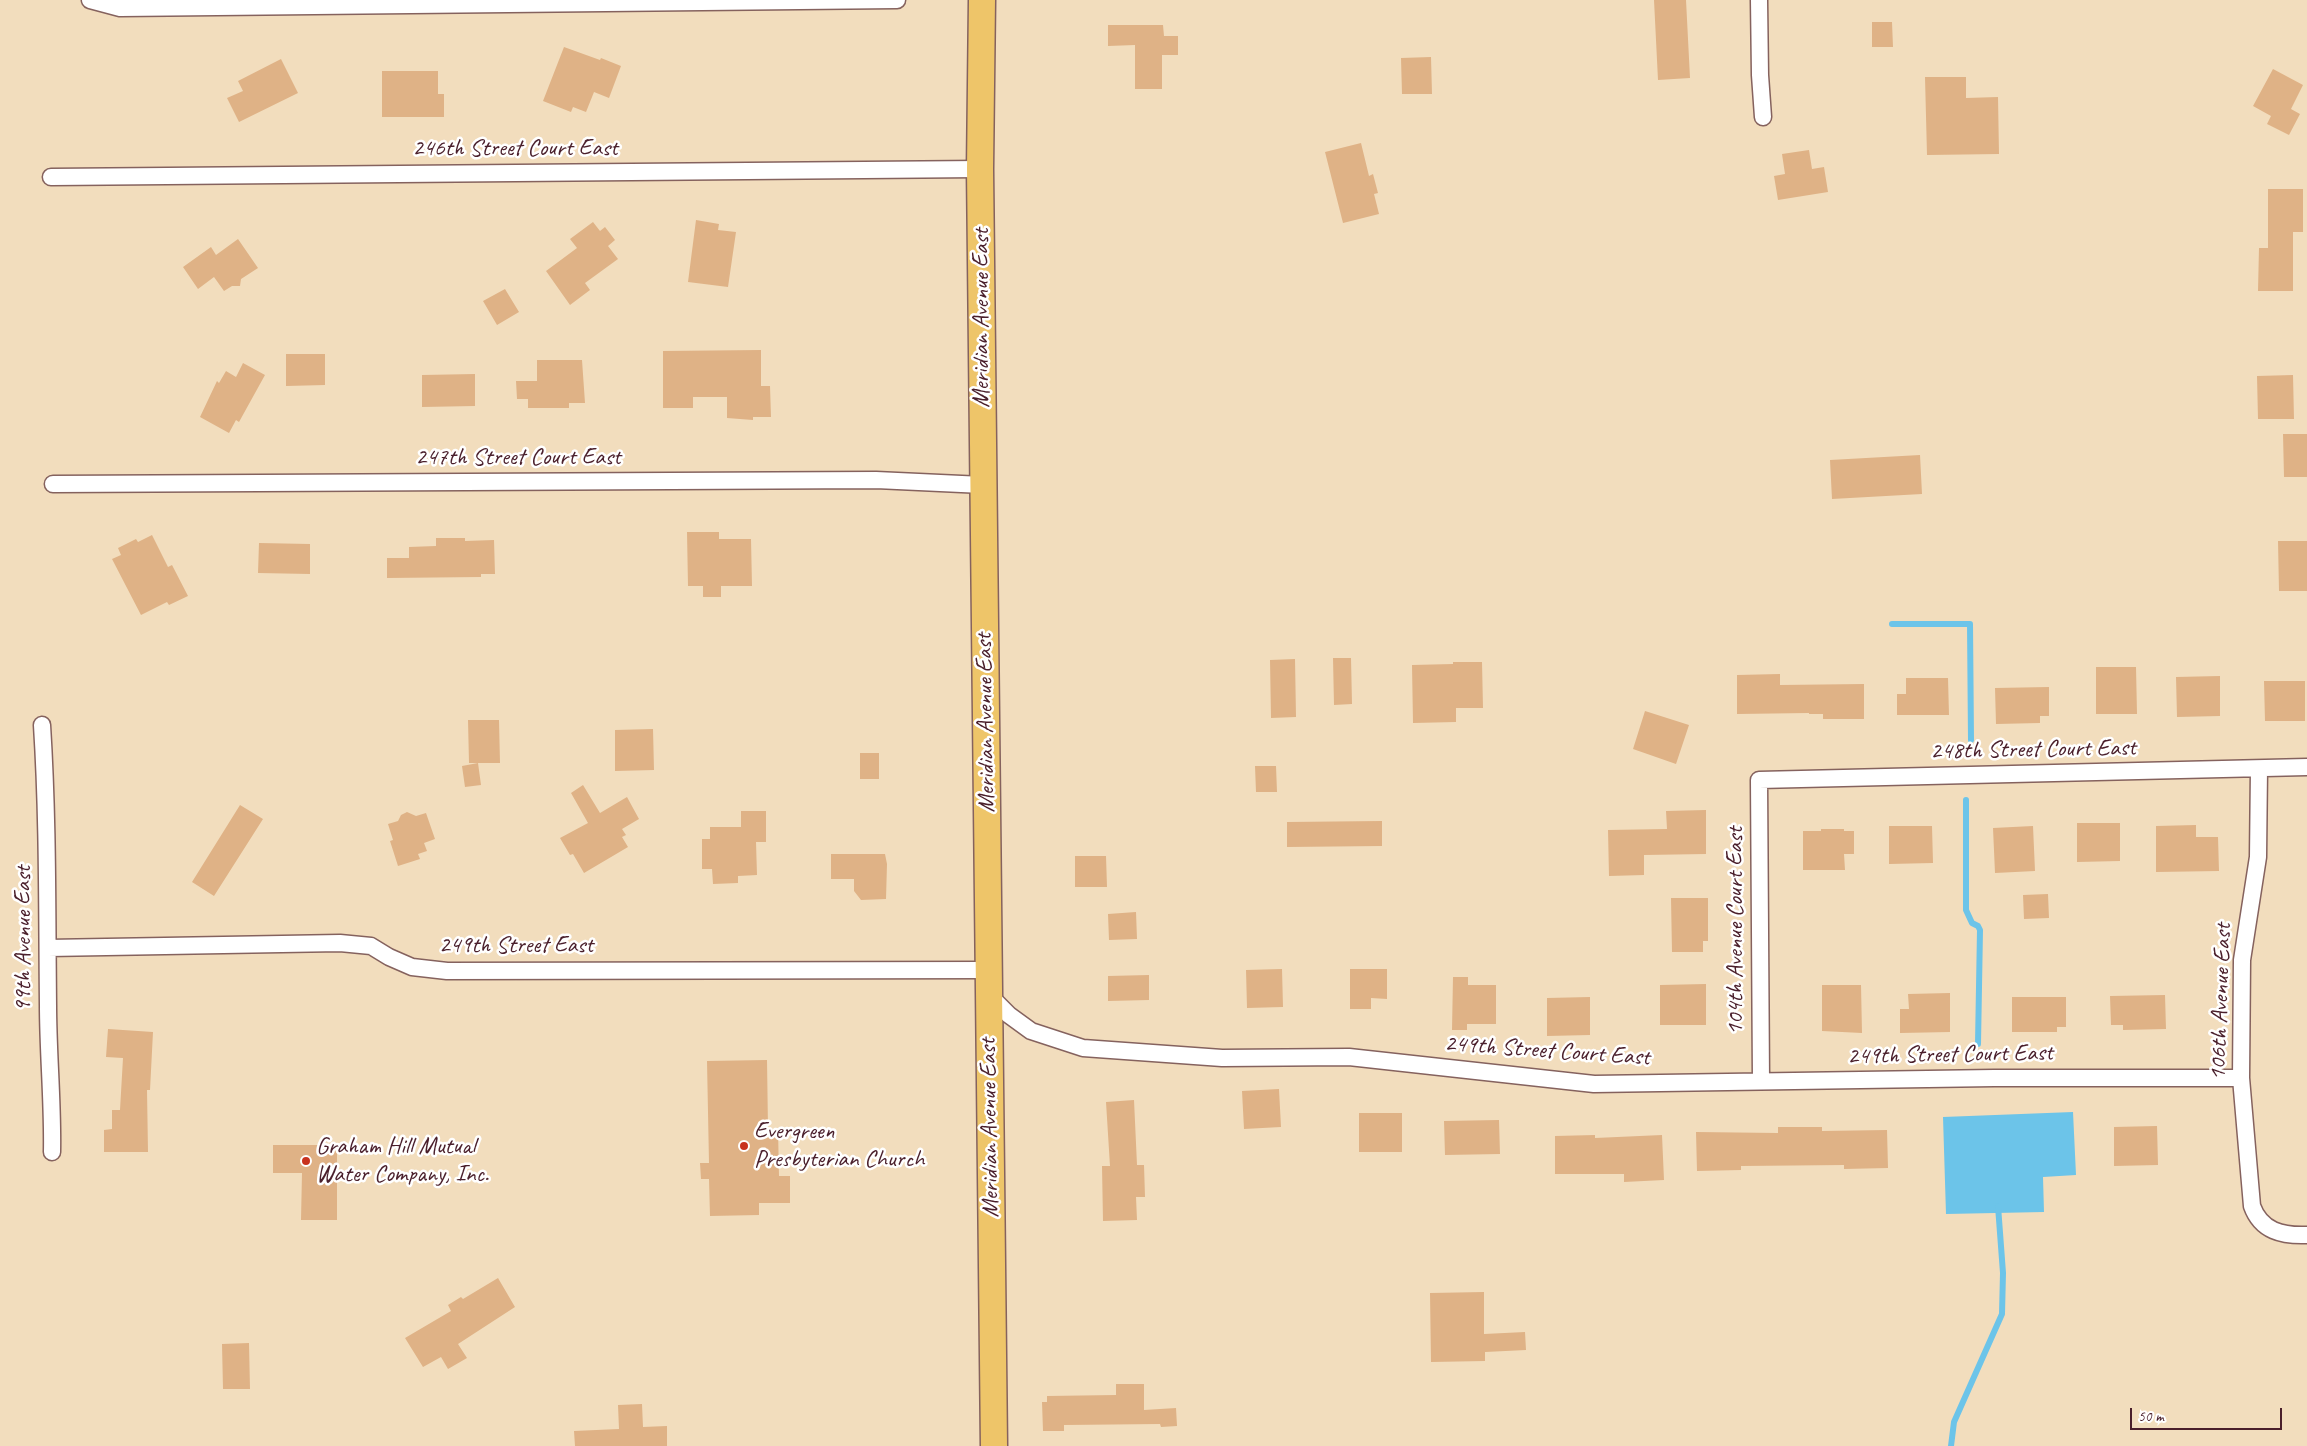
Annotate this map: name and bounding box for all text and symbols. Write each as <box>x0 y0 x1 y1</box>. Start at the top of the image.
street label: 246th Street Court East <box>412 135 618 163</box>
street label: Meridian Avenue East <box>968 228 996 408</box>
street label: 247th Street Court East <box>415 444 621 472</box>
street label: Meridian Avenue East <box>970 633 1002 813</box>
street label: 248th Street Court East <box>1930 734 2136 766</box>
street label: 104th Avenue Court East <box>1722 827 1750 1035</box>
street label: 99th Avenue East <box>10 866 38 1012</box>
street label: 106th Avenue East <box>2204 923 2238 1081</box>
street label: 249th Street East <box>439 932 593 960</box>
street label: 249th Street Court East <box>1443 1029 1651 1073</box>
street label: Meridian Avenue East <box>974 1038 1006 1218</box>
street label: 249th Street Court East <box>1847 1039 2053 1071</box>
place label: Evergreen Presbyterian Church <box>754 1118 924 1174</box>
place label: Graham Hill Mutual Water Company, Inc. <box>316 1133 489 1189</box>
marker: Evergreen Presbyterian Church <box>738 1140 750 1152</box>
marker: Graham Hill Mutual Water Company, Inc. <box>300 1155 312 1167</box>
scale bar <box>2132 1398 2284 1430</box>
text: 50 m <box>2138 1407 2164 1426</box>

